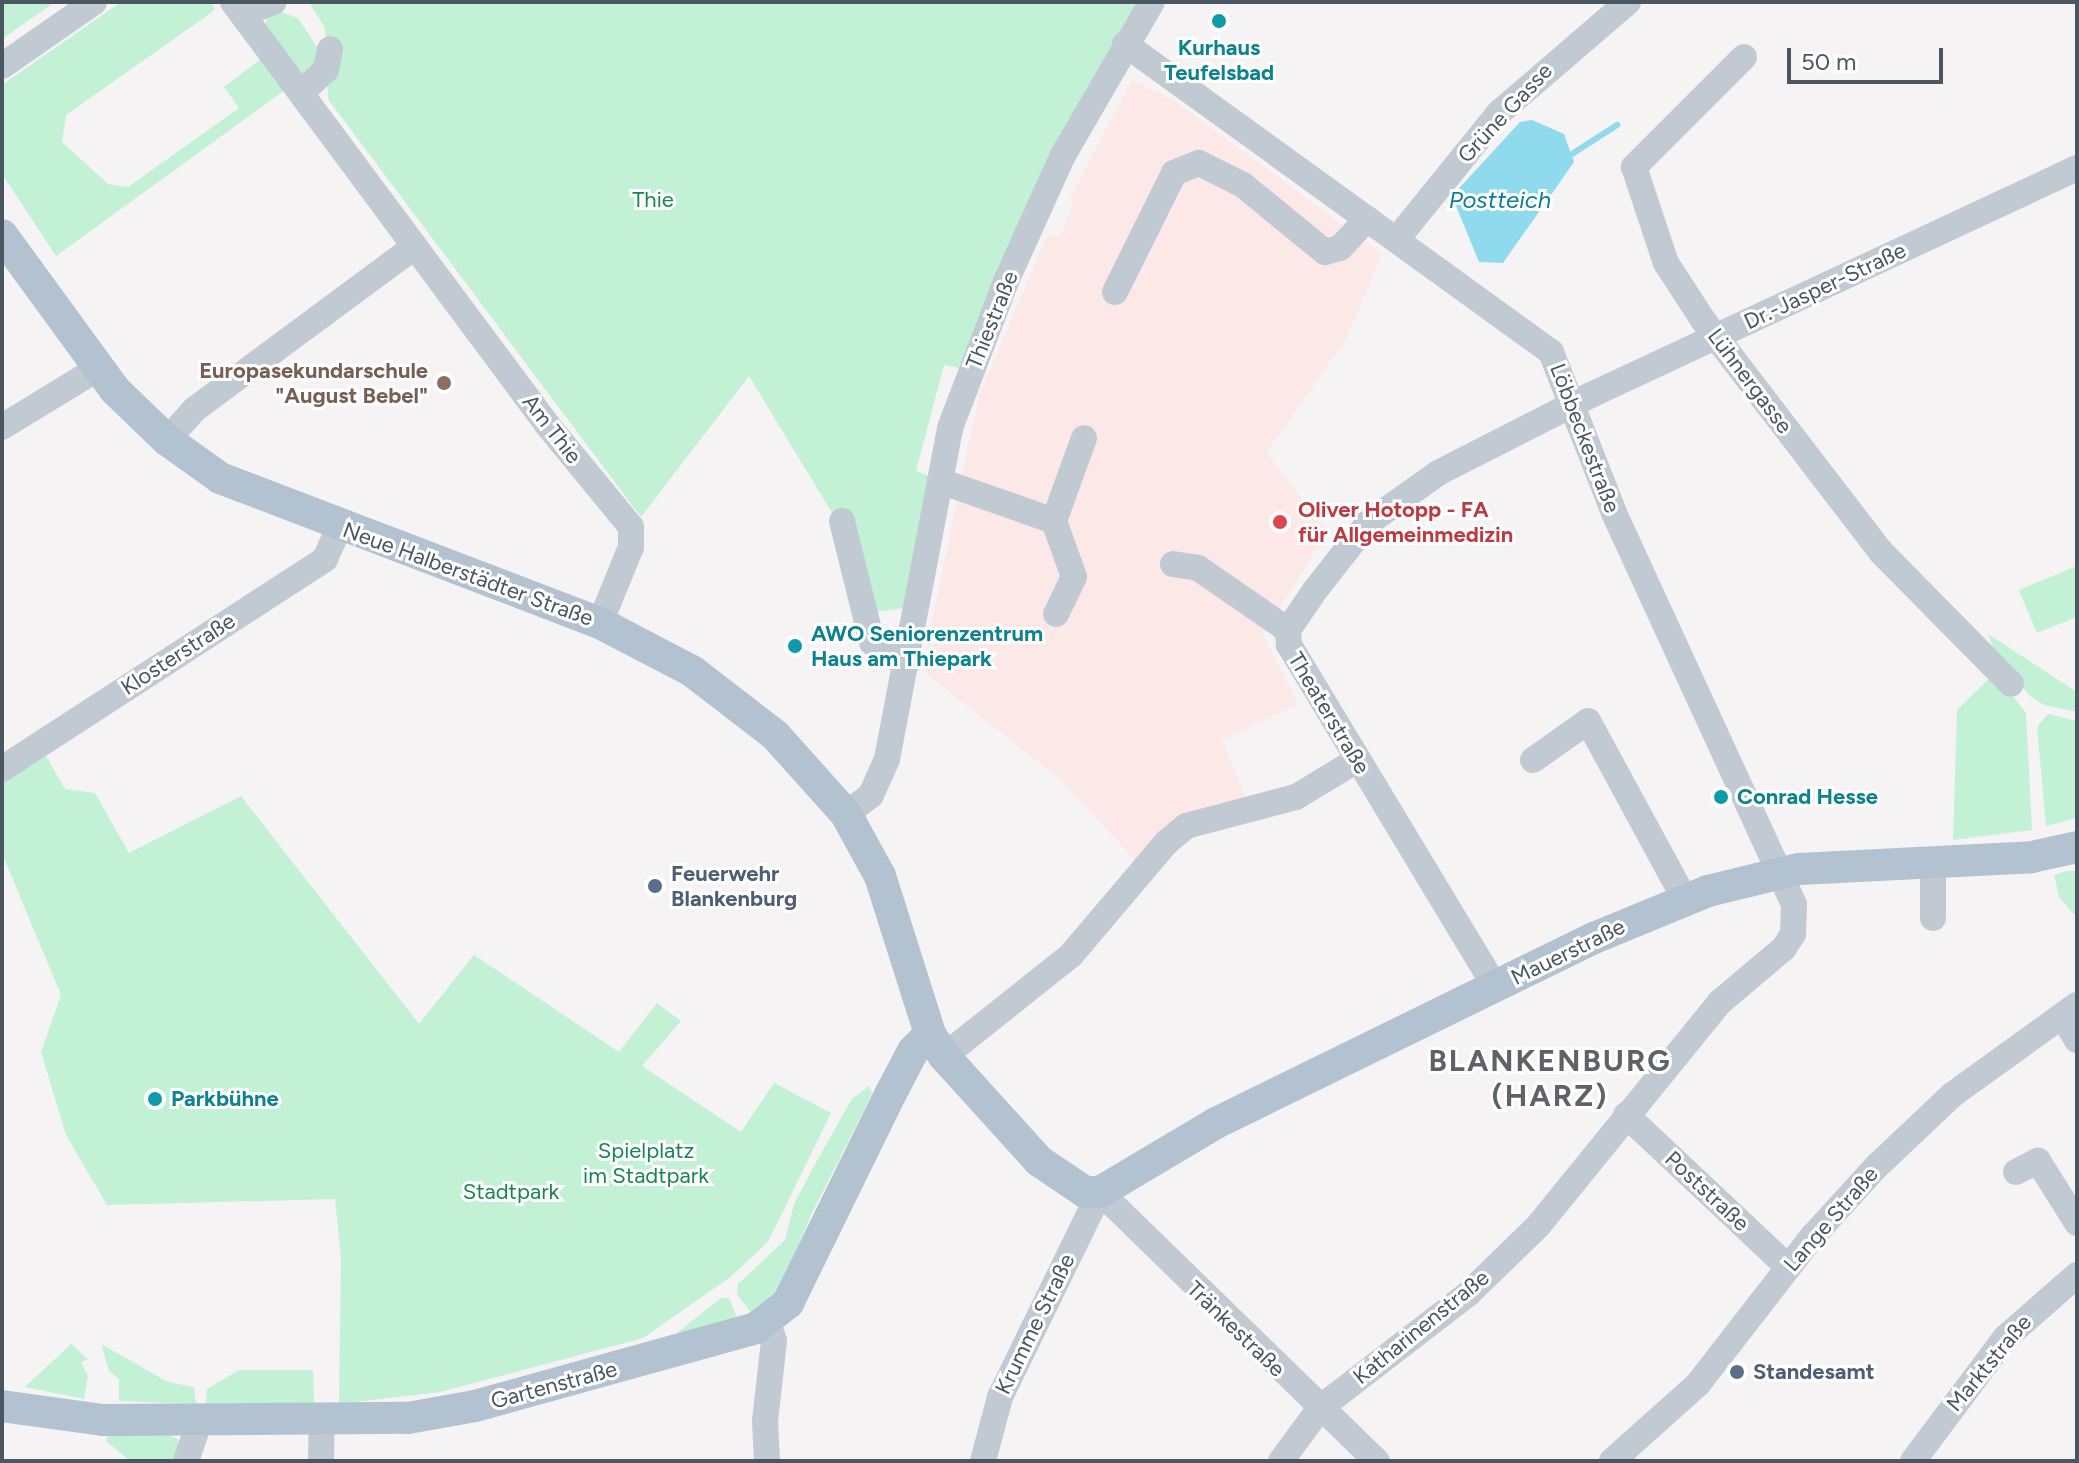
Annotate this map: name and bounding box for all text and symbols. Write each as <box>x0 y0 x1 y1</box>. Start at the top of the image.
marker: Kurhaus Teufelsbad <box>1210 12 1228 30</box>
scale bar <box>1791 32 1947 82</box>
place label: Kurhaus Teufelsbad <box>1164 34 1274 86</box>
text: 50 m <box>1801 47 1857 76</box>
street label: Grüne Gasse <box>1452 58 1558 168</box>
water label: Postteich <box>1449 186 1551 214</box>
park label: Thie <box>632 187 674 213</box>
street label: Dr.-Jasper-Straße <box>1740 237 1910 335</box>
street label: Thiestraße <box>960 267 1024 373</box>
street label: Lühnergasse <box>1702 323 1798 439</box>
place label: Europasekundarschule "August Bebel" <box>199 357 428 408</box>
street label: Löbbeckestraße <box>1544 360 1626 516</box>
marker: Europasekundarschule "August Bebel" <box>435 374 453 392</box>
street label: Am Thie <box>517 389 587 469</box>
place label: Oliver Hotopp - FA für Allgemeinmedizin <box>1298 496 1513 548</box>
marker: Oliver Hotopp - FA für Allgemeinmedizin <box>1269 511 1291 533</box>
street label: Neue Halberstädter Straße <box>339 516 597 632</box>
street label: Klosterstraße <box>116 607 240 701</box>
place label: AWO Seniorenzentrum Haus am Thiepark <box>811 620 1043 672</box>
marker: AWO Seniorenzentrum Haus am Thiepark <box>786 637 804 655</box>
street label: Theaterstraße <box>1282 647 1376 779</box>
place label: Conrad Hesse <box>1737 784 1878 810</box>
marker: Conrad Hesse <box>1712 788 1730 806</box>
place label: Feuerwehr Blankenburg <box>671 860 797 912</box>
marker: Feuerwehr Blankenburg <box>646 877 664 895</box>
street label: Mauerstraße <box>1507 913 1629 991</box>
district label: BLANKENBURG (HARZ) <box>1428 1043 1672 1114</box>
place label: Parkbühne <box>171 1086 279 1112</box>
marker: Parkbühne <box>146 1090 164 1108</box>
park label: Spielplatz im Stadtpark <box>583 1137 709 1188</box>
street label: Poststraße <box>1659 1145 1755 1237</box>
street label: Lange Straße <box>1778 1161 1884 1277</box>
park label: Stadtpark <box>463 1179 559 1205</box>
street label: Krumme Straße <box>990 1250 1080 1398</box>
street label: Katharinenstraße <box>1348 1264 1494 1390</box>
street label: Tränkestraße <box>1181 1276 1291 1382</box>
street label: Marktstraße <box>1941 1309 2037 1417</box>
street label: Gartenstraße <box>488 1355 620 1415</box>
place label: Standesamt <box>1753 1359 1875 1385</box>
marker: Standesamt <box>1728 1363 1746 1381</box>

